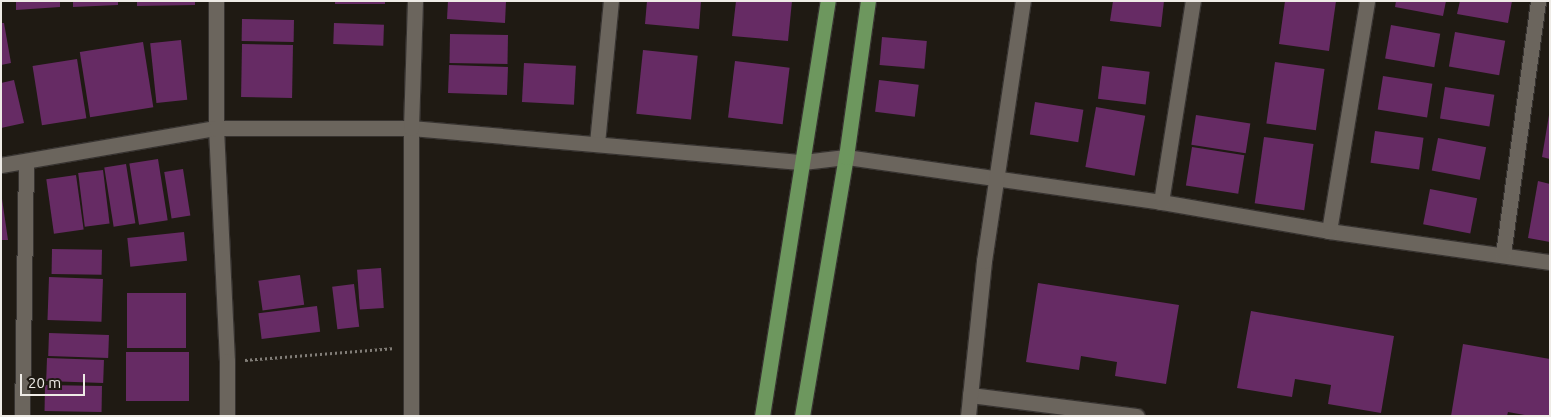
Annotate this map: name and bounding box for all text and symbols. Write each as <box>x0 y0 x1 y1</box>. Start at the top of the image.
scale bar <box>22 364 88 396</box>
text: 20 m <box>28 374 61 391</box>

